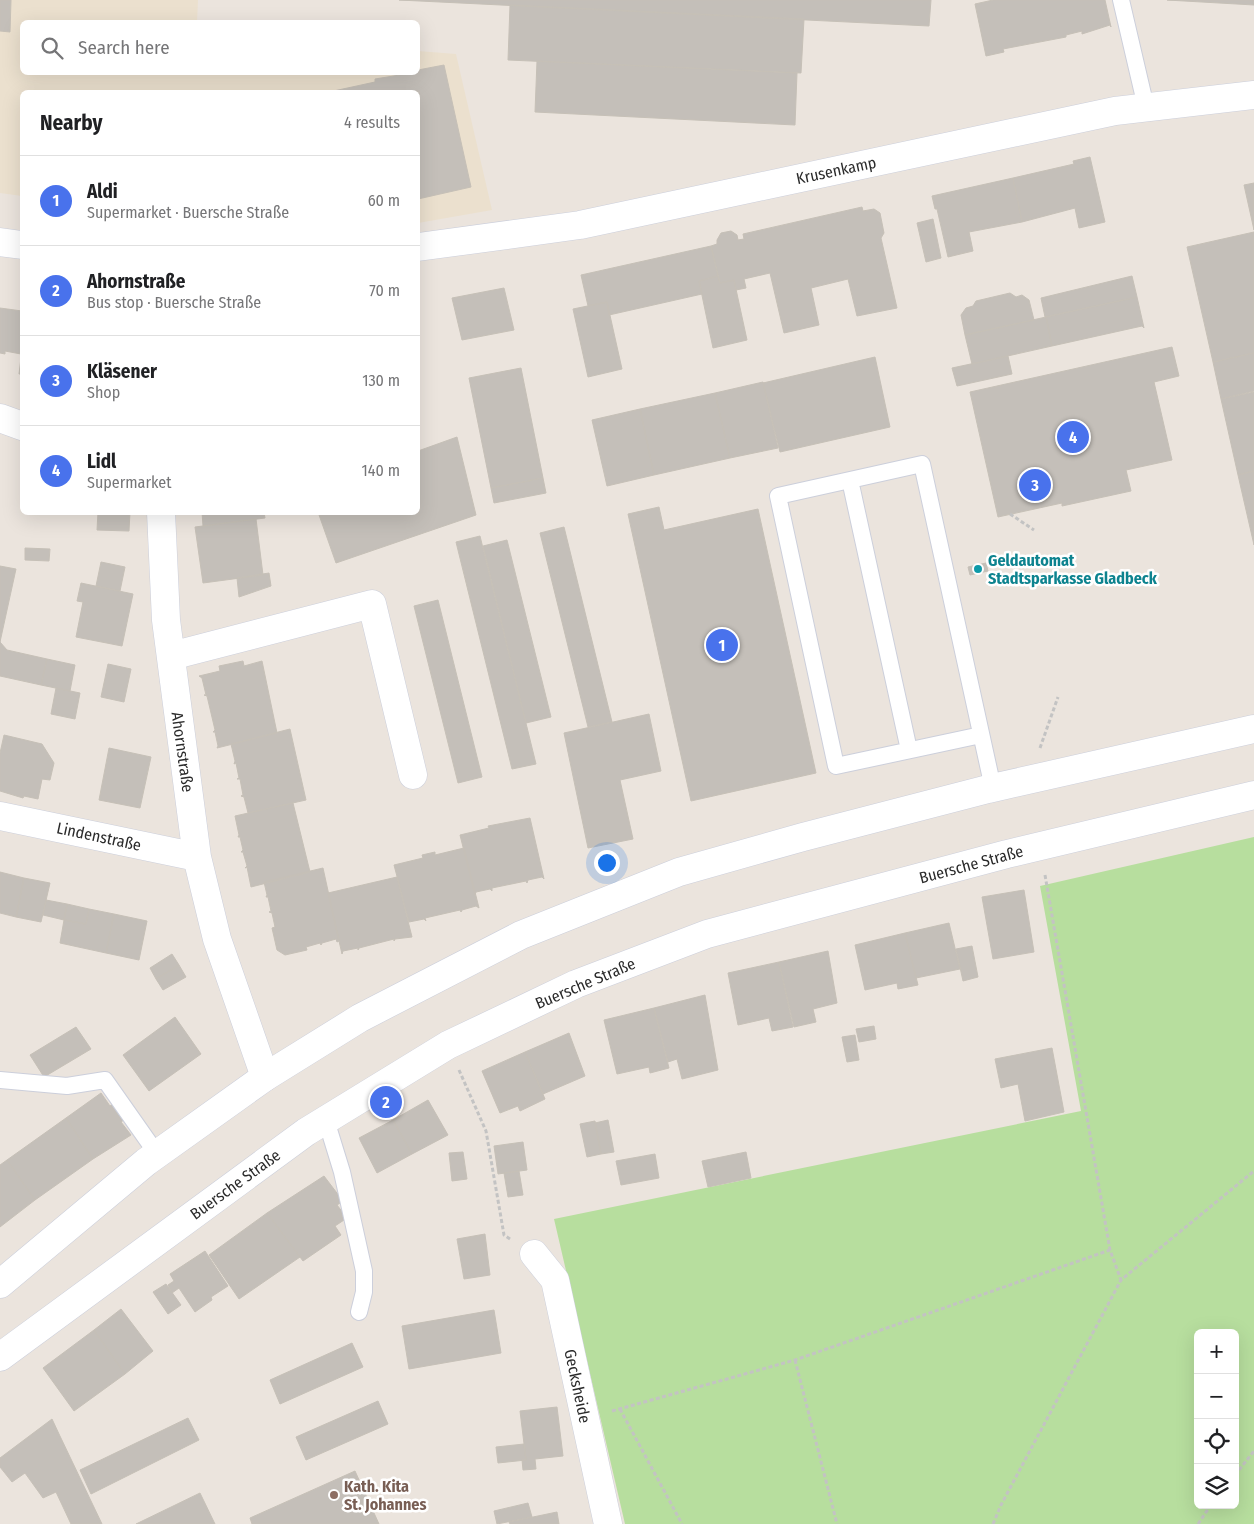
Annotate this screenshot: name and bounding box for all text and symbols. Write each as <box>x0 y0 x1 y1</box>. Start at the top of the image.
search box <box>20 20 420 75</box>
icon: search <box>38 34 66 62</box>
text: Search here <box>78 36 170 59</box>
text: Nearby <box>40 110 102 136</box>
text: 4 results <box>344 113 400 132</box>
street label: Krusenkamp <box>794 153 878 188</box>
text: Aldi <box>87 180 118 203</box>
text: 1 <box>53 191 59 210</box>
text: 60 m <box>368 191 400 210</box>
text: Supermarket · Buersche Straße <box>87 203 289 222</box>
text: Ahornstraße <box>87 270 185 293</box>
text: 2 <box>52 281 60 300</box>
text: 70 m <box>369 281 400 300</box>
text: Bus stop · Buersche Straße <box>87 293 261 312</box>
text: Kläsener <box>87 360 157 383</box>
text: 3 <box>52 371 60 390</box>
text: 130 m <box>362 371 400 390</box>
text: Shop <box>87 383 120 402</box>
pin: 4 <box>1057 418 1089 456</box>
text: Lidl <box>87 450 116 473</box>
text: 4 <box>52 461 60 480</box>
text: 140 m <box>362 461 400 480</box>
pin: 3 <box>1019 466 1051 504</box>
text: Supermarket <box>87 473 171 492</box>
place label: Geldautomat Stadtsparkasse Gladbeck <box>988 551 1158 588</box>
marker: Geldautomat Stadtsparkasse Gladbeck <box>972 563 984 575</box>
pin: 1 <box>706 626 738 664</box>
street label: Ahornstraße <box>167 711 198 793</box>
street label: Lindenstraße <box>55 818 143 855</box>
street label: Buersche Straße <box>917 841 1025 887</box>
your location <box>594 850 620 876</box>
street label: Buersche Straße <box>532 954 638 1013</box>
pin: 2 <box>370 1083 402 1121</box>
street label: Buersche Straße <box>187 1145 284 1223</box>
map controls <box>1194 1329 1239 1509</box>
button: + <box>1194 1329 1239 1374</box>
street label: Gecksheide <box>560 1347 595 1425</box>
button: − <box>1194 1374 1239 1419</box>
button: locate <box>1194 1419 1239 1464</box>
button: layers <box>1194 1464 1239 1509</box>
place label: Kath. Kita St. Johannes <box>344 1477 426 1514</box>
marker: Kath. Kita St. Johannes <box>328 1489 340 1501</box>

